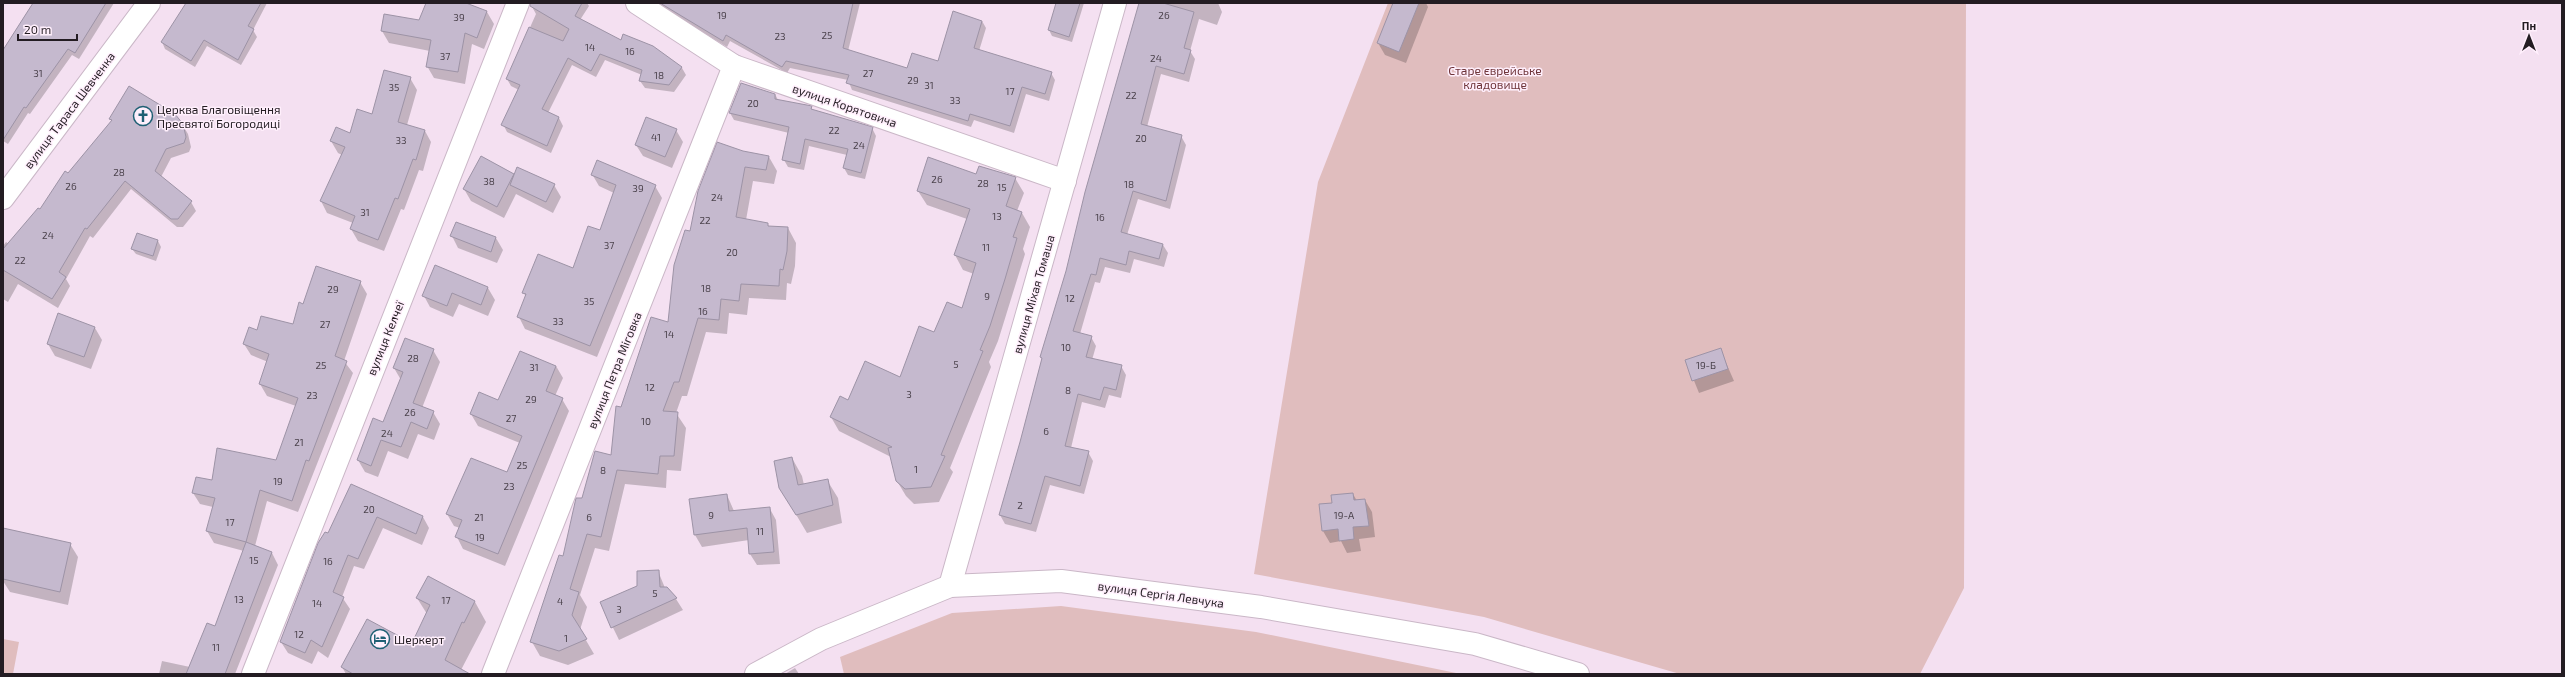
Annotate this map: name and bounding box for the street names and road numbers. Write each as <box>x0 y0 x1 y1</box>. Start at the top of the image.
street label: вулиця Тараса Шевченка <box>21 49 118 172</box>
street label: вулиця Корятовича <box>791 81 899 130</box>
street label: вулиця Міхая Томаша <box>1009 233 1058 355</box>
street label: вулиця Келчеї <box>364 298 408 378</box>
street label: вулиця Петра Міговка <box>584 310 645 431</box>
street label: вулиця Сергія Левчука <box>1097 578 1225 611</box>

